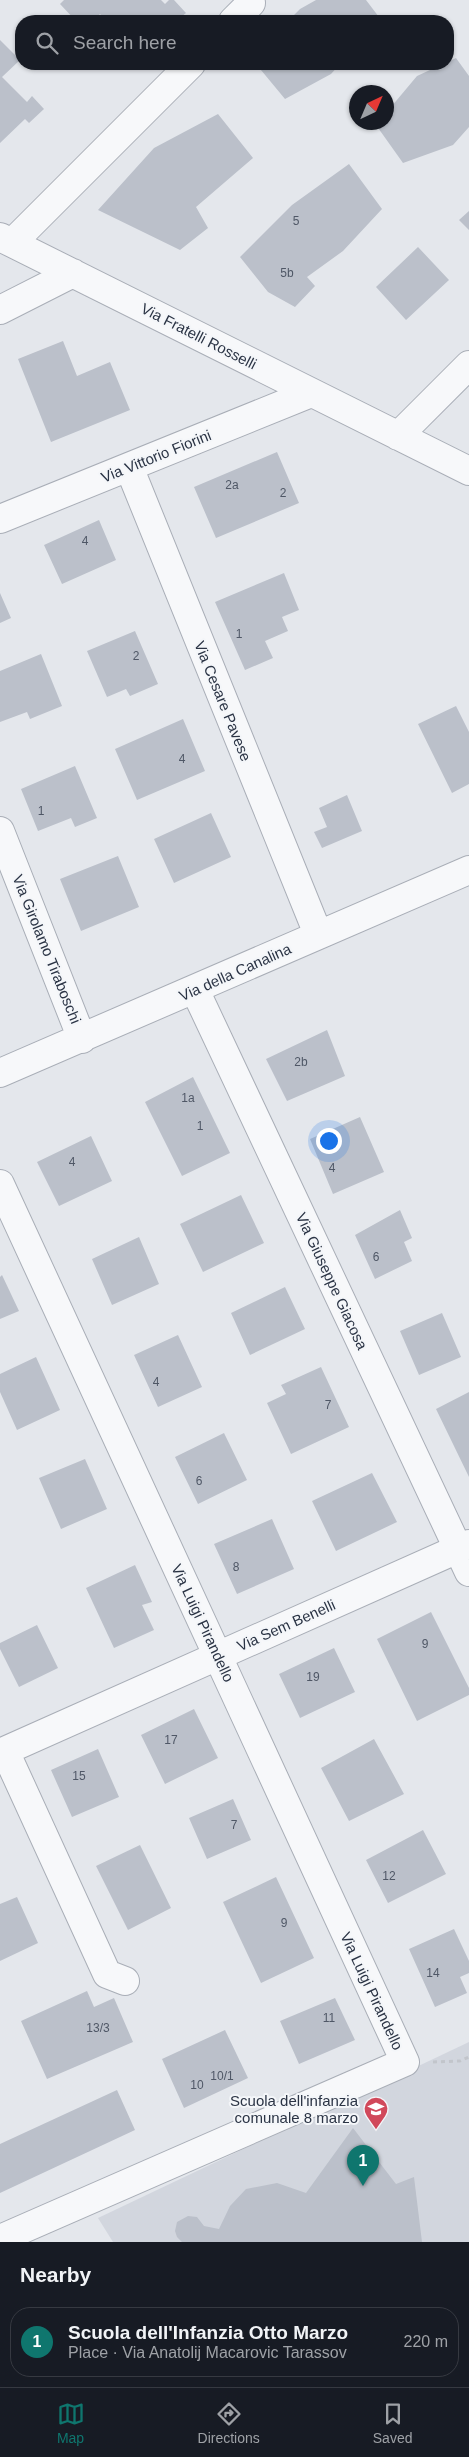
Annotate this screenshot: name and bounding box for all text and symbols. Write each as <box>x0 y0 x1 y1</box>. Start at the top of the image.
search box <box>15 15 454 70</box>
icon: search <box>33 29 61 57</box>
text: Search here <box>73 32 177 53</box>
north arrow <box>349 85 394 130</box>
house number: 5 <box>293 214 300 228</box>
house number: 5b <box>280 266 294 280</box>
street label: Via Fratelli Rosselli <box>138 300 260 372</box>
street label: Via Vittorio Fiorini <box>99 426 213 486</box>
house number: 2a <box>225 478 239 492</box>
house number: 2 <box>280 486 287 500</box>
house number: 4 <box>82 534 89 548</box>
house number: 1 <box>236 627 243 641</box>
street label: Via Cesare Pavese <box>191 638 255 764</box>
house number: 2 <box>133 649 140 663</box>
house number: 4 <box>179 752 186 766</box>
house number: 1 <box>38 804 45 818</box>
street label: Via Girolamo Tiraboschi <box>9 872 85 1026</box>
street label: Via della Canalina <box>176 939 294 1004</box>
house number: 2b <box>294 1055 308 1069</box>
house number: 1a <box>181 1091 195 1105</box>
house number: 1 <box>197 1119 204 1133</box>
your location <box>316 1128 342 1154</box>
house number: 4 <box>69 1155 76 1169</box>
house number: 4 <box>329 1161 336 1175</box>
street label: Via Giuseppe Giacosa <box>293 1210 371 1353</box>
house number: 6 <box>373 1250 380 1264</box>
house number: 4 <box>153 1375 160 1389</box>
house number: 7 <box>325 1398 332 1412</box>
house number: 6 <box>196 1474 203 1488</box>
house number: 8 <box>233 1560 240 1574</box>
street label: Via Luigi Pirandello <box>168 1561 238 1685</box>
street label: Via Sem Benelli <box>234 1596 338 1654</box>
house number: 9 <box>422 1637 429 1651</box>
house number: 19 <box>306 1670 320 1684</box>
house number: 17 <box>164 1733 178 1747</box>
house number: 15 <box>72 1769 86 1783</box>
house number: 7 <box>231 1818 238 1832</box>
house number: 12 <box>382 1869 396 1883</box>
house number: 9 <box>281 1916 288 1930</box>
street label: Via Luigi Pirandello <box>337 1929 407 2053</box>
house number: 14 <box>426 1966 440 1980</box>
house number: 11 <box>323 2011 336 2025</box>
house number: 13/3 <box>86 2021 110 2035</box>
house number: 10/1 <box>210 2069 234 2083</box>
house number: 10 <box>190 2078 204 2092</box>
place label: Scuola dell'infanzia comunale 8 marzo <box>230 2092 359 2126</box>
school or university icon: Scuola dell'infanzia comunale 8 marzo <box>363 2096 389 2130</box>
pin: 1 <box>347 2145 379 2186</box>
text: Nearby <box>20 2263 91 2286</box>
text: Scuola dell'Infanzia Otto Marzo <box>68 2322 348 2343</box>
text: 1 <box>33 2333 41 2350</box>
text: 220 m <box>404 2333 448 2350</box>
text: Place · Via Anatolij Macarovic Tarassov <box>68 2344 347 2361</box>
tab: Map <box>57 2400 85 2446</box>
tab: Directions <box>198 2400 260 2446</box>
tab: Saved <box>373 2400 412 2446</box>

